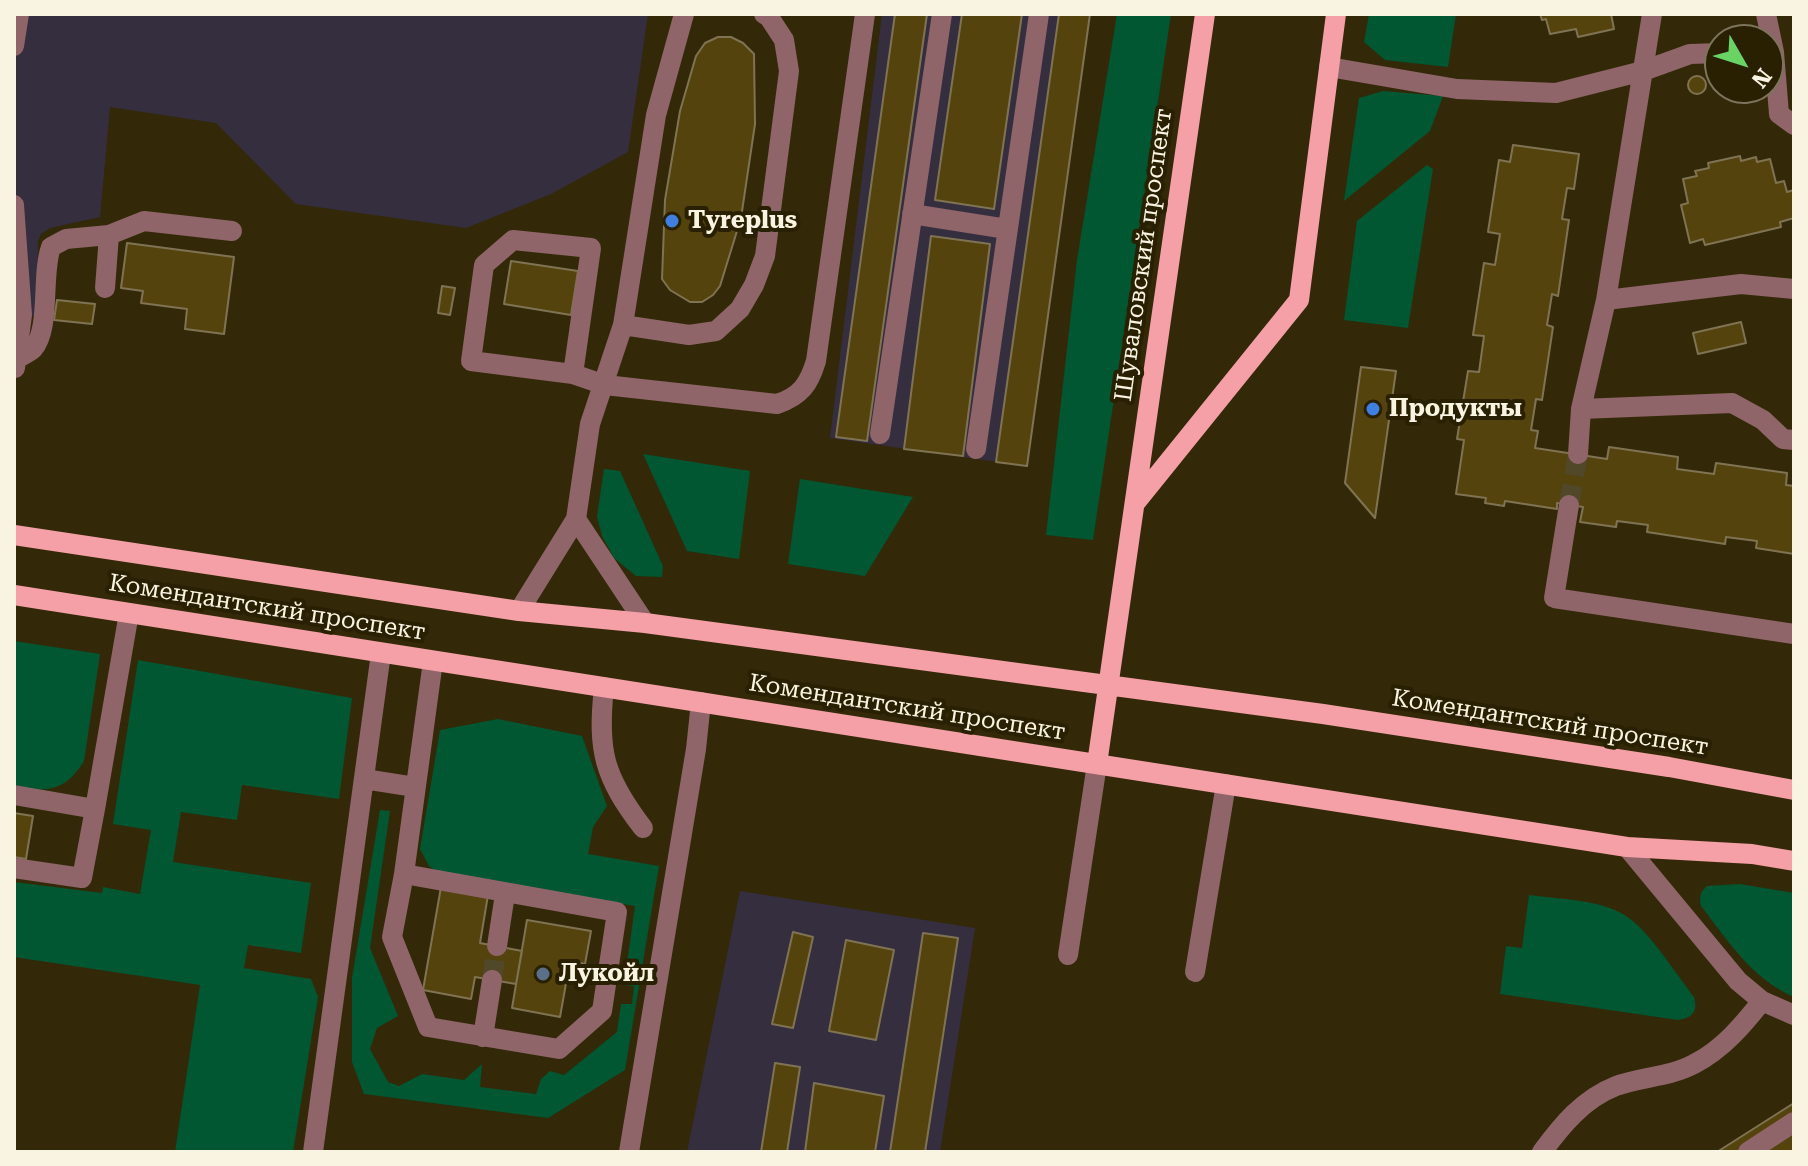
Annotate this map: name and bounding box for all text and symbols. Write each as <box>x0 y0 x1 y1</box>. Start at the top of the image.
north arrow <box>1704 24 1784 104</box>
text: N <box>1746 64 1777 93</box>
street label: Шуваловский проспект <box>1109 107 1179 403</box>
place label: Tyreplus <box>688 207 797 235</box>
marker: Tyreplus <box>663 212 681 230</box>
place label: Продукты <box>1389 395 1522 423</box>
marker: Продукты <box>1364 400 1382 418</box>
street label: Комендантский проспект <box>107 569 427 647</box>
street label: Комендантский проспект <box>747 669 1067 747</box>
street label: Комендантский проспект <box>1390 684 1710 762</box>
place label: Лукойл <box>559 960 654 988</box>
marker: Лукойл <box>534 965 552 983</box>

